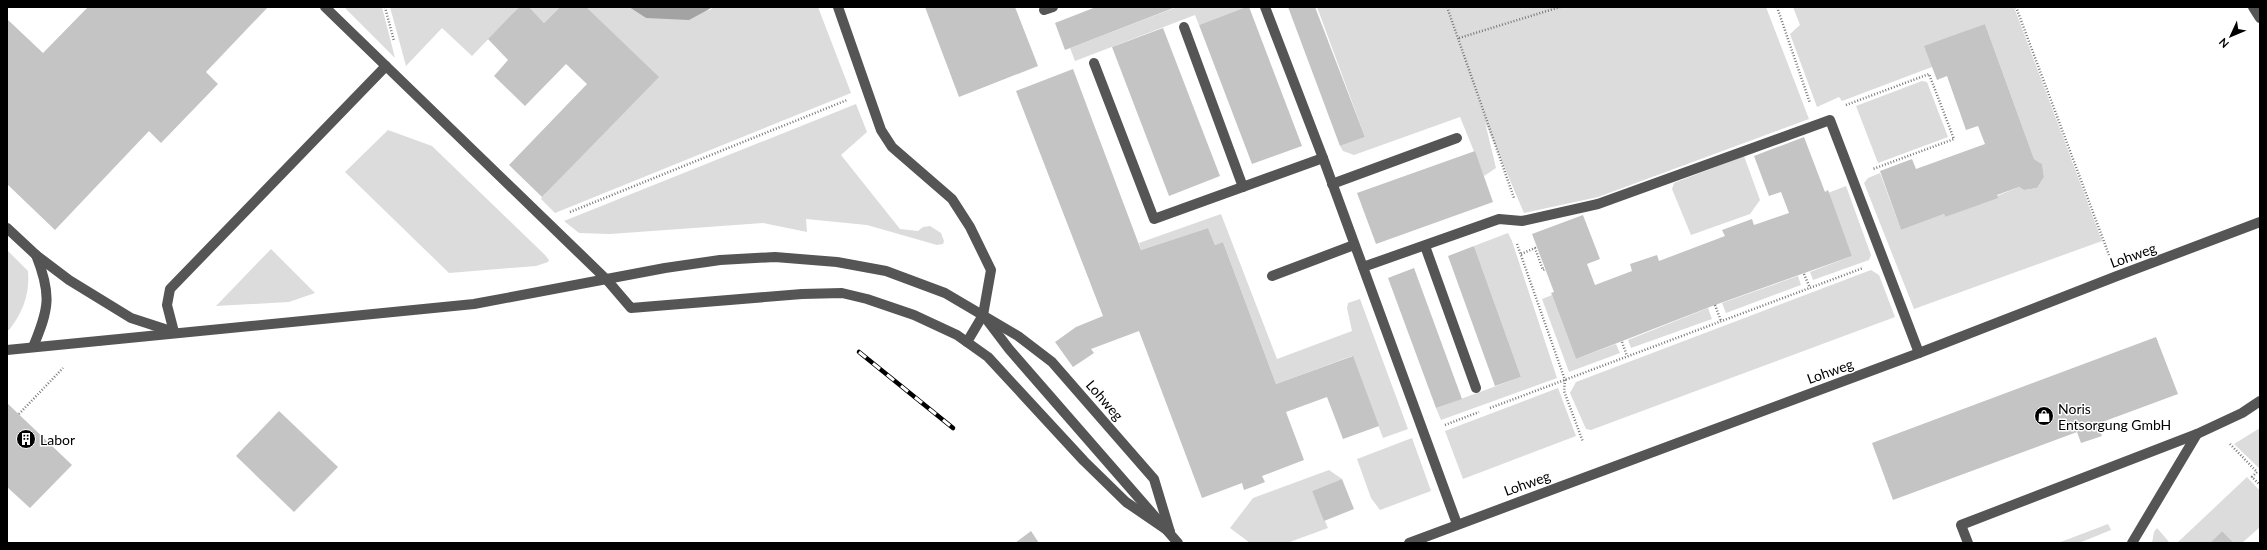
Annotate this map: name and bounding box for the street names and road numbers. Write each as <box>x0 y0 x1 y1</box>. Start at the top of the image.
street label: Lohweg <box>2108 239 2158 271</box>
street label: Lohweg <box>1805 355 1855 387</box>
street label: Lohweg <box>1083 376 1127 424</box>
street label: Lohweg <box>1502 467 1552 499</box>

